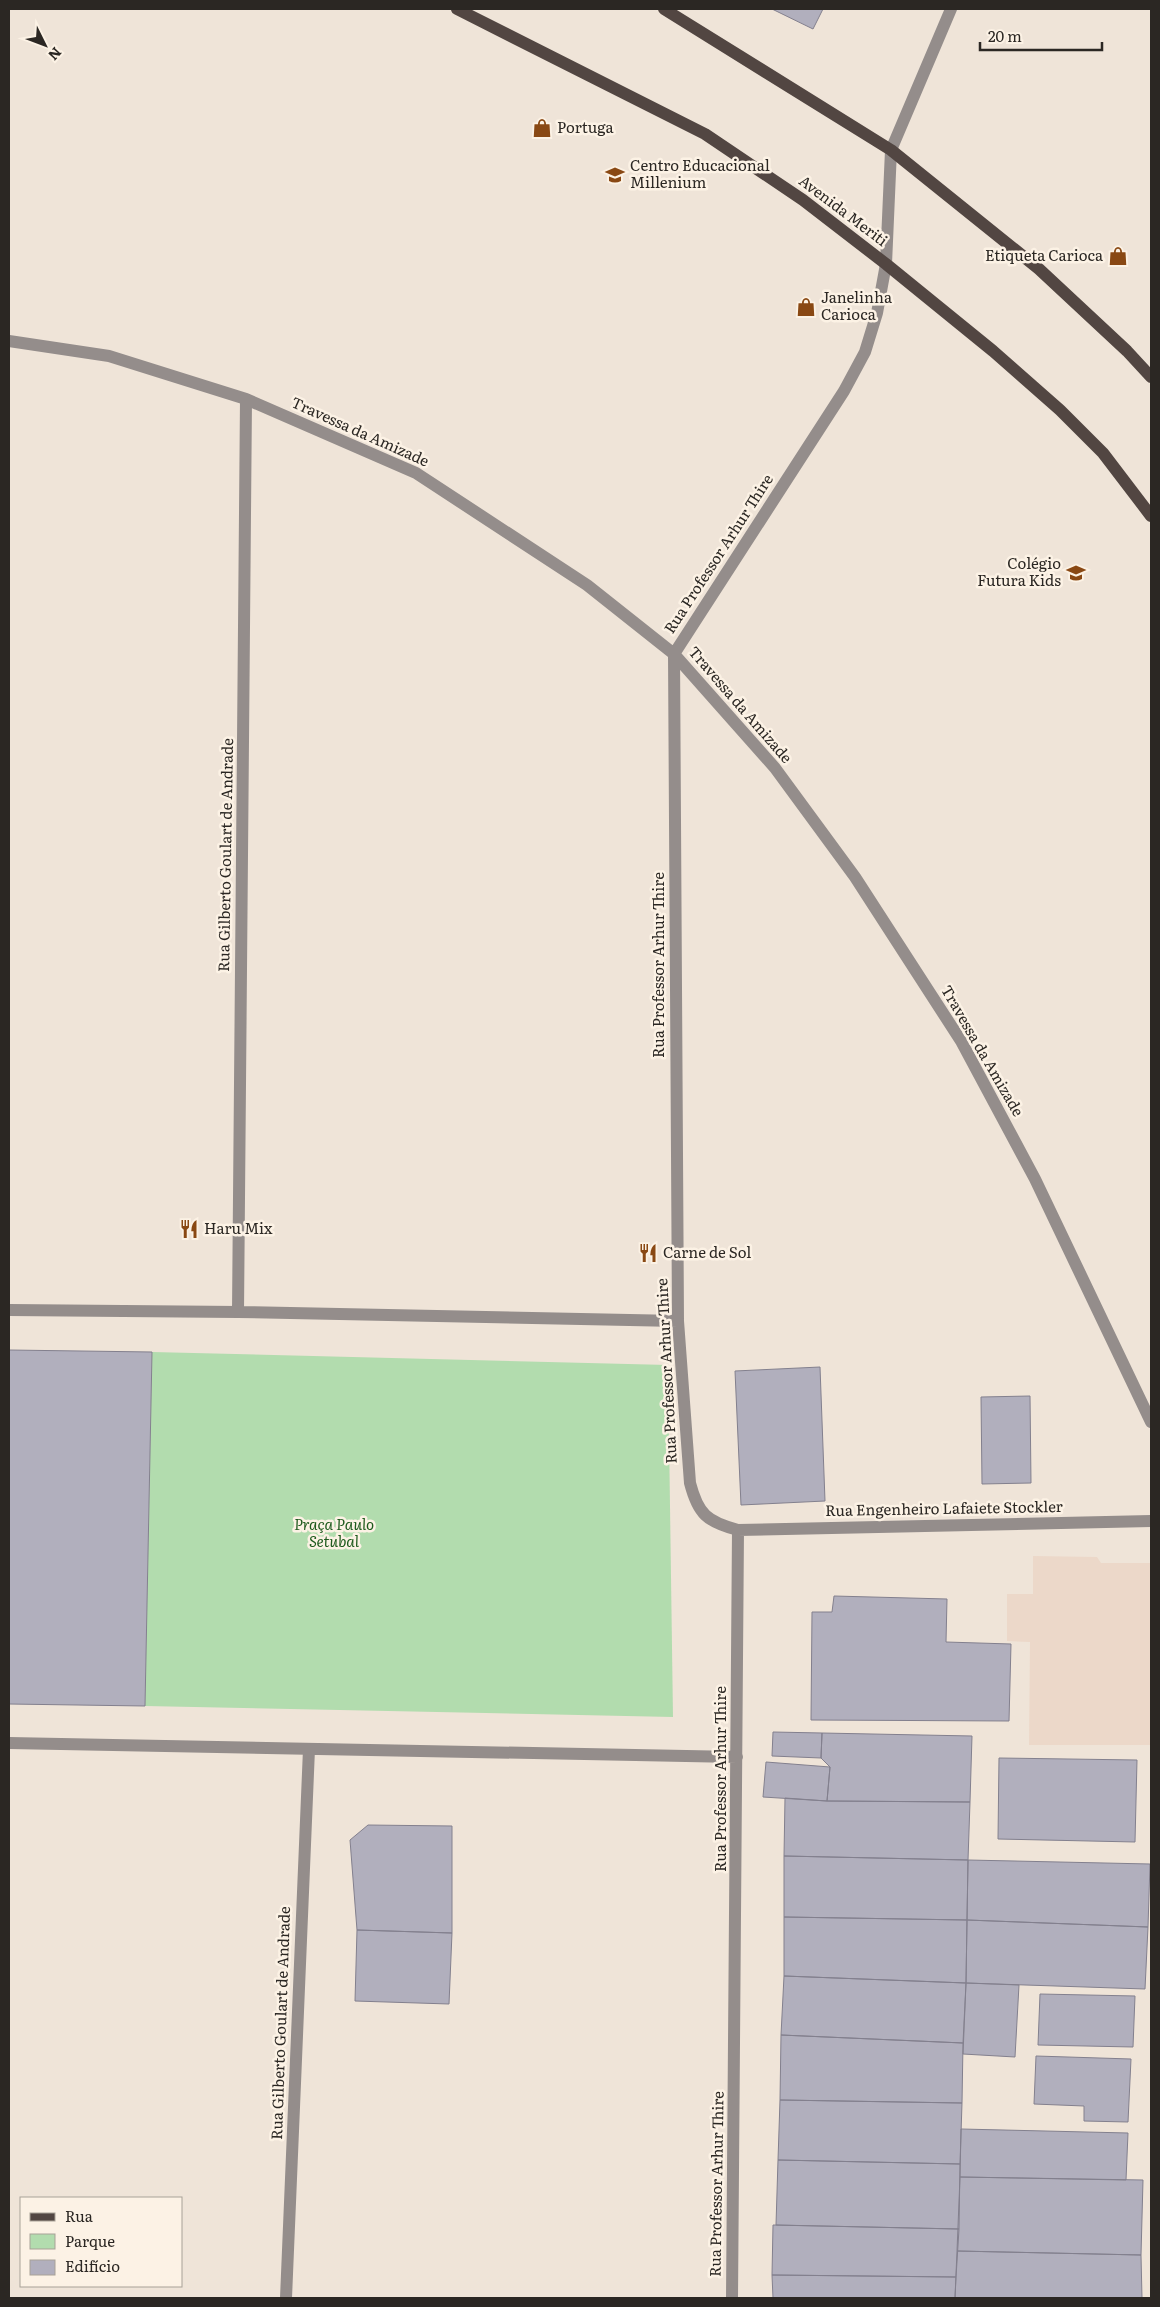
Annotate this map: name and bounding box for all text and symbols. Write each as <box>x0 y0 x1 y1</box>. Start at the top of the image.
north arrow <box>20 20 70 70</box>
scale bar <box>980 20 1102 52</box>
text: 20 m <box>988 24 1022 47</box>
text: N <box>44 43 67 66</box>
place label: Portuga <box>557 115 614 138</box>
shop icon: Portuga <box>531 117 553 139</box>
place label: Centro Educacional Millenium <box>630 153 770 193</box>
school or university icon: Centro Educacional Millenium <box>604 164 626 186</box>
street label: Avenida Meriti <box>795 169 893 251</box>
place label: Etiqueta Carioca <box>985 243 1104 266</box>
shop icon: Etiqueta Carioca <box>1107 245 1129 267</box>
place label: Janelinha Carioca <box>821 285 893 325</box>
shop icon: Janelinha Carioca <box>795 296 817 318</box>
street label: Travessa da Amizade <box>288 390 433 471</box>
street label: Rua Professor Arhur Thire <box>657 469 778 637</box>
place label: Colégio Futura Kids <box>977 551 1061 591</box>
school or university icon: Colégio Futura Kids <box>1065 562 1087 584</box>
street label: Travessa da Amizade <box>684 640 799 768</box>
street label: Rua Gilberto Goulart de Andrade <box>211 738 238 972</box>
street label: Rua Professor Arhur Thire <box>646 872 669 1058</box>
street label: Travessa da Amizade <box>936 980 1031 1121</box>
place label: Haru Mix <box>204 1216 273 1239</box>
restaurant icon: Haru Mix <box>178 1218 200 1240</box>
place label: Carne de Sol <box>663 1240 751 1263</box>
restaurant icon: Carne de Sol <box>637 1242 659 1264</box>
street label: Rua Professor Arhur Thire <box>649 1277 682 1465</box>
street label: Rua Engenheiro Lafaiete Stockler <box>825 1494 1063 1521</box>
park label: Praça Paulo Setubal <box>294 1512 374 1552</box>
street label: Rua Professor Arhur Thire <box>708 1686 731 1872</box>
street label: Rua Gilberto Goulart de Andrade <box>264 1906 295 2140</box>
street label: Rua Professor Arhur Thire <box>702 2091 729 2277</box>
legend <box>20 2197 182 2287</box>
text: Rua <box>65 2204 94 2227</box>
text: Parque <box>65 2229 115 2252</box>
text: Edifício <box>65 2254 120 2277</box>

